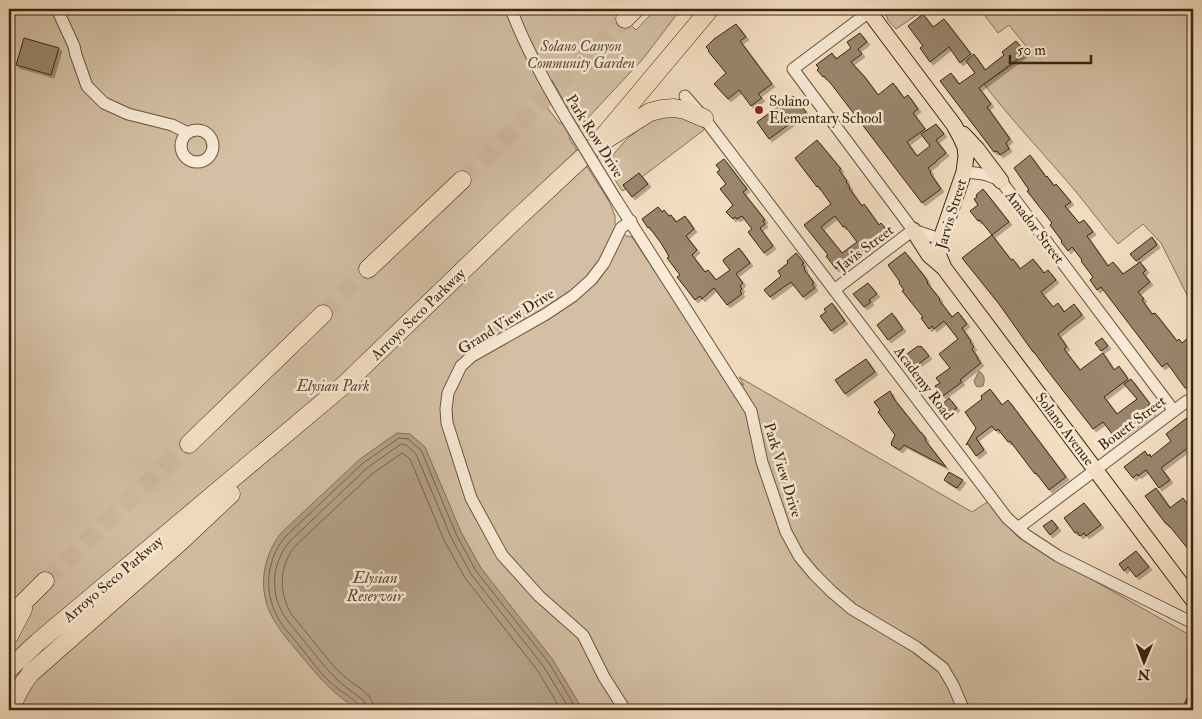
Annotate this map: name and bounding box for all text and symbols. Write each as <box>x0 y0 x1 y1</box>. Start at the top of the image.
scale bar <box>1010 32 1091 64</box>
park label: Solano Canyon Community Garden <box>527 37 635 73</box>
text: 50 m <box>1017 41 1046 60</box>
street label: Park Row Drive <box>561 91 628 182</box>
place label: Solano Elementary School <box>769 92 882 128</box>
marker: Solano Elementary School <box>753 104 765 116</box>
street label: Jarvis Street <box>931 177 972 253</box>
street label: Amador Street <box>1000 186 1068 268</box>
street label: Javis Street <box>832 221 898 277</box>
street label: Arroyo Seco Parkway <box>366 264 470 365</box>
street label: Grand View Drive <box>455 284 558 359</box>
street label: Academy Road <box>889 342 958 425</box>
park label: Elysian Park <box>295 377 370 396</box>
street label: Solano Avenue <box>1031 389 1098 470</box>
street label: Bouett Street <box>1095 392 1170 455</box>
street label: Park View Drive <box>759 421 806 520</box>
street label: Arroyo Seco Parkway <box>59 532 167 627</box>
water label: Elysian Reservoir <box>346 568 404 606</box>
north arrow <box>1120 636 1170 686</box>
text: N <box>1137 666 1151 683</box>

